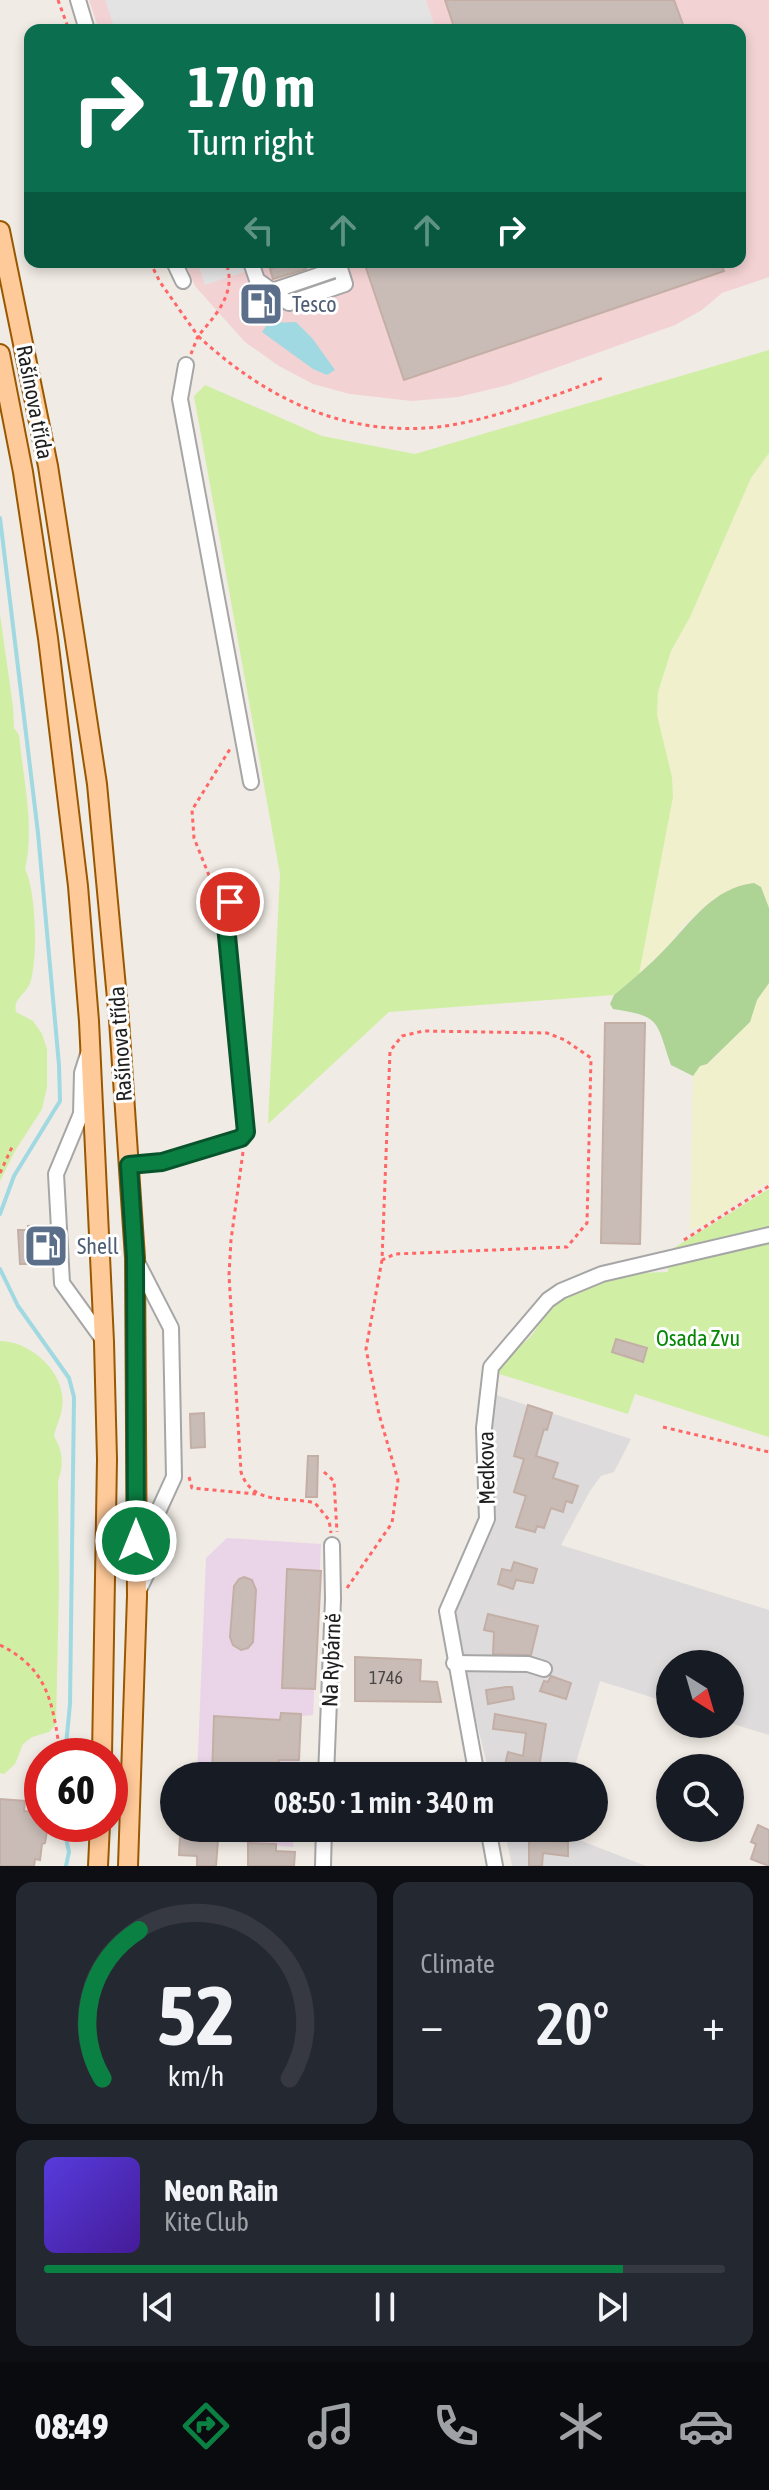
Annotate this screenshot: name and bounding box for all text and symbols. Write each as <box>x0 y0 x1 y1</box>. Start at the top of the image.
text: 170 m <box>188 55 315 119</box>
icon: right <box>56 56 160 160</box>
text: Turn right <box>188 121 315 163</box>
icon: left <box>237 208 281 252</box>
icon: ahead <box>321 208 365 252</box>
icon: ahead <box>405 208 449 252</box>
icon: right <box>489 208 533 252</box>
fuel station icon: Tesco <box>237 280 285 328</box>
place label: Tesco <box>292 291 337 317</box>
street label: Rašínova třída <box>11 343 59 461</box>
pin <box>196 868 264 936</box>
icon: arrive <box>208 880 252 924</box>
street label: Rašínova třída <box>103 985 137 1103</box>
fuel station icon: Shell <box>22 1222 70 1270</box>
place label: Shell <box>77 1233 119 1259</box>
park label: Osada Zvu <box>656 1325 740 1351</box>
street label: Medkova <box>472 1431 500 1505</box>
position arrow <box>94 1499 178 1583</box>
street label: Na Rybárně <box>316 1613 346 1707</box>
north arrow <box>656 1650 744 1738</box>
map controls <box>656 1650 744 1842</box>
house number: 1746 <box>369 1667 403 1688</box>
speed limit sign: 60 <box>24 1738 128 1842</box>
button: search <box>656 1754 744 1842</box>
text: 08:50 · 1 min · 340 m <box>274 1785 494 1819</box>
text: Climate <box>421 1949 495 1979</box>
text: 52 <box>157 1967 235 2063</box>
text: 20° <box>536 1989 609 2058</box>
text: − <box>421 1999 443 2049</box>
text: + <box>702 1999 725 2049</box>
text: km/h <box>168 2059 225 2092</box>
text: Neon Rain <box>164 2173 278 2207</box>
text: Kite Club <box>164 2207 249 2237</box>
icon: previous <box>136 2285 180 2329</box>
icon: pause <box>363 2285 407 2329</box>
icon: next <box>590 2285 634 2329</box>
icon: directions <box>178 2398 234 2454</box>
icon: music <box>303 2398 359 2454</box>
icon: phone <box>428 2398 484 2454</box>
icon: climate <box>553 2398 609 2454</box>
icon: car <box>678 2398 734 2454</box>
text: 08:49 <box>35 2405 109 2447</box>

